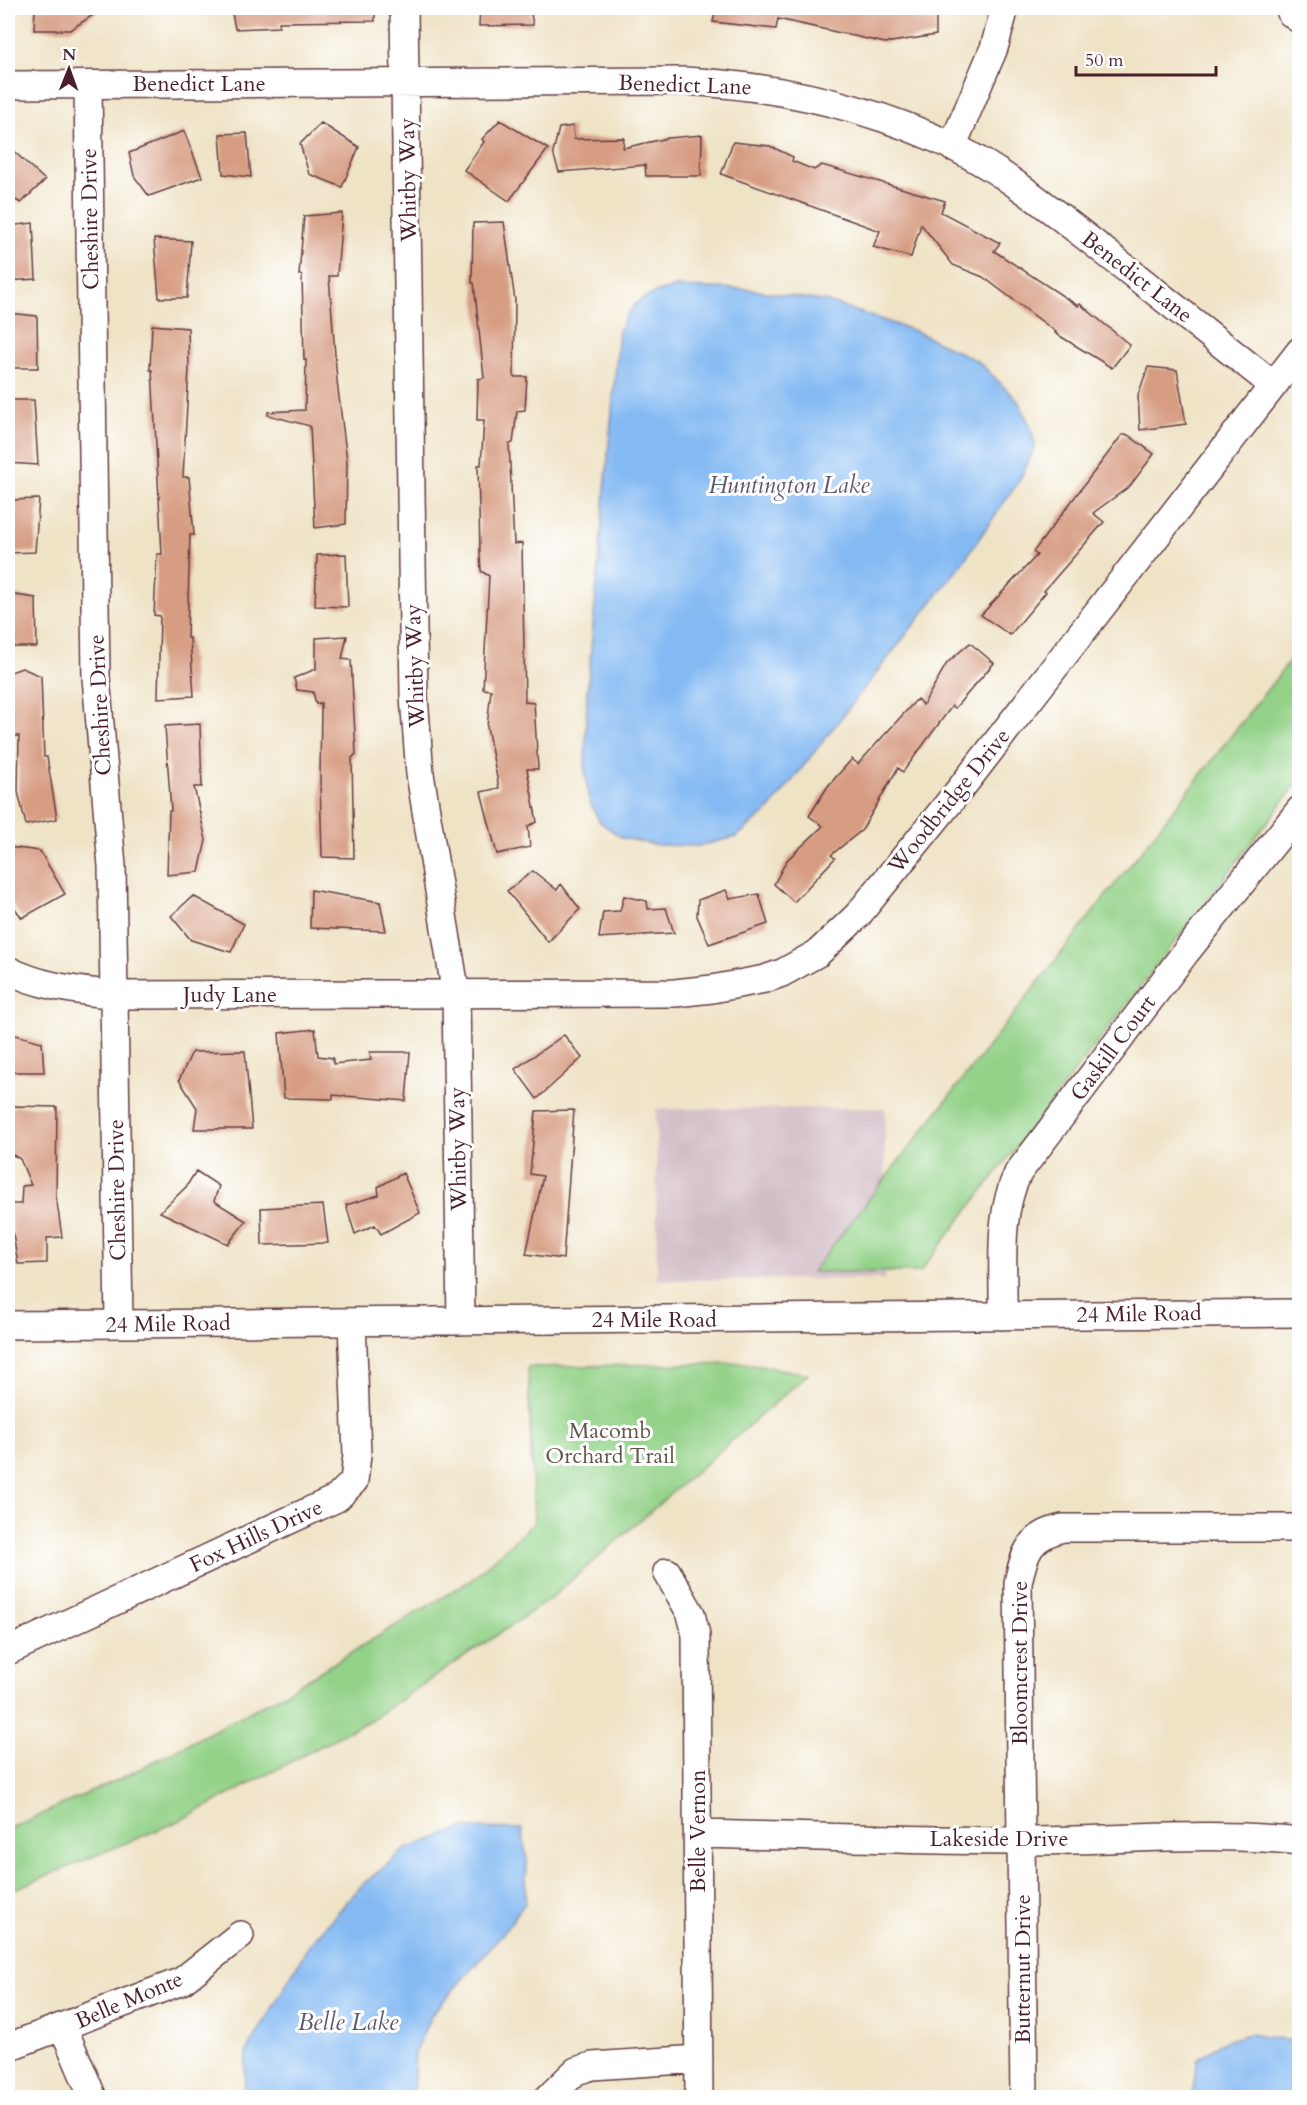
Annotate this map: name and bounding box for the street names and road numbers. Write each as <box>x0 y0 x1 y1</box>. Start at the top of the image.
street label: Benedict Lane <box>618 68 752 102</box>
street label: Benedict Lane <box>132 69 266 99</box>
street label: Whitby Way <box>392 117 424 243</box>
street label: Cheshire Drive <box>74 148 106 290</box>
street label: Benedict Lane <box>1075 224 1199 330</box>
street label: Whitby Way <box>398 603 432 730</box>
street label: Cheshire Drive <box>81 633 119 777</box>
street label: Woodbridge Drive <box>880 722 1017 881</box>
street label: Judy Lane <box>180 980 277 1010</box>
street label: Gaskill Court <box>1063 989 1163 1107</box>
street label: Whitby Way <box>442 1086 474 1212</box>
street label: Cheshire Drive <box>101 1119 133 1261</box>
street label: 24 Mile Road <box>1076 1298 1202 1330</box>
street label: 24 Mile Road <box>591 1305 717 1335</box>
street label: 24 Mile Road <box>105 1308 231 1340</box>
street label: Fox Hills Drive <box>185 1492 327 1580</box>
street label: Bloomcrest Drive <box>1005 1581 1035 1745</box>
street label: Belle Vernon <box>683 1769 713 1893</box>
street label: Lakeside Drive <box>930 1824 1068 1854</box>
street label: Butternut Drive <box>1008 1894 1038 2044</box>
street label: Belle Monte <box>71 1964 187 2036</box>

